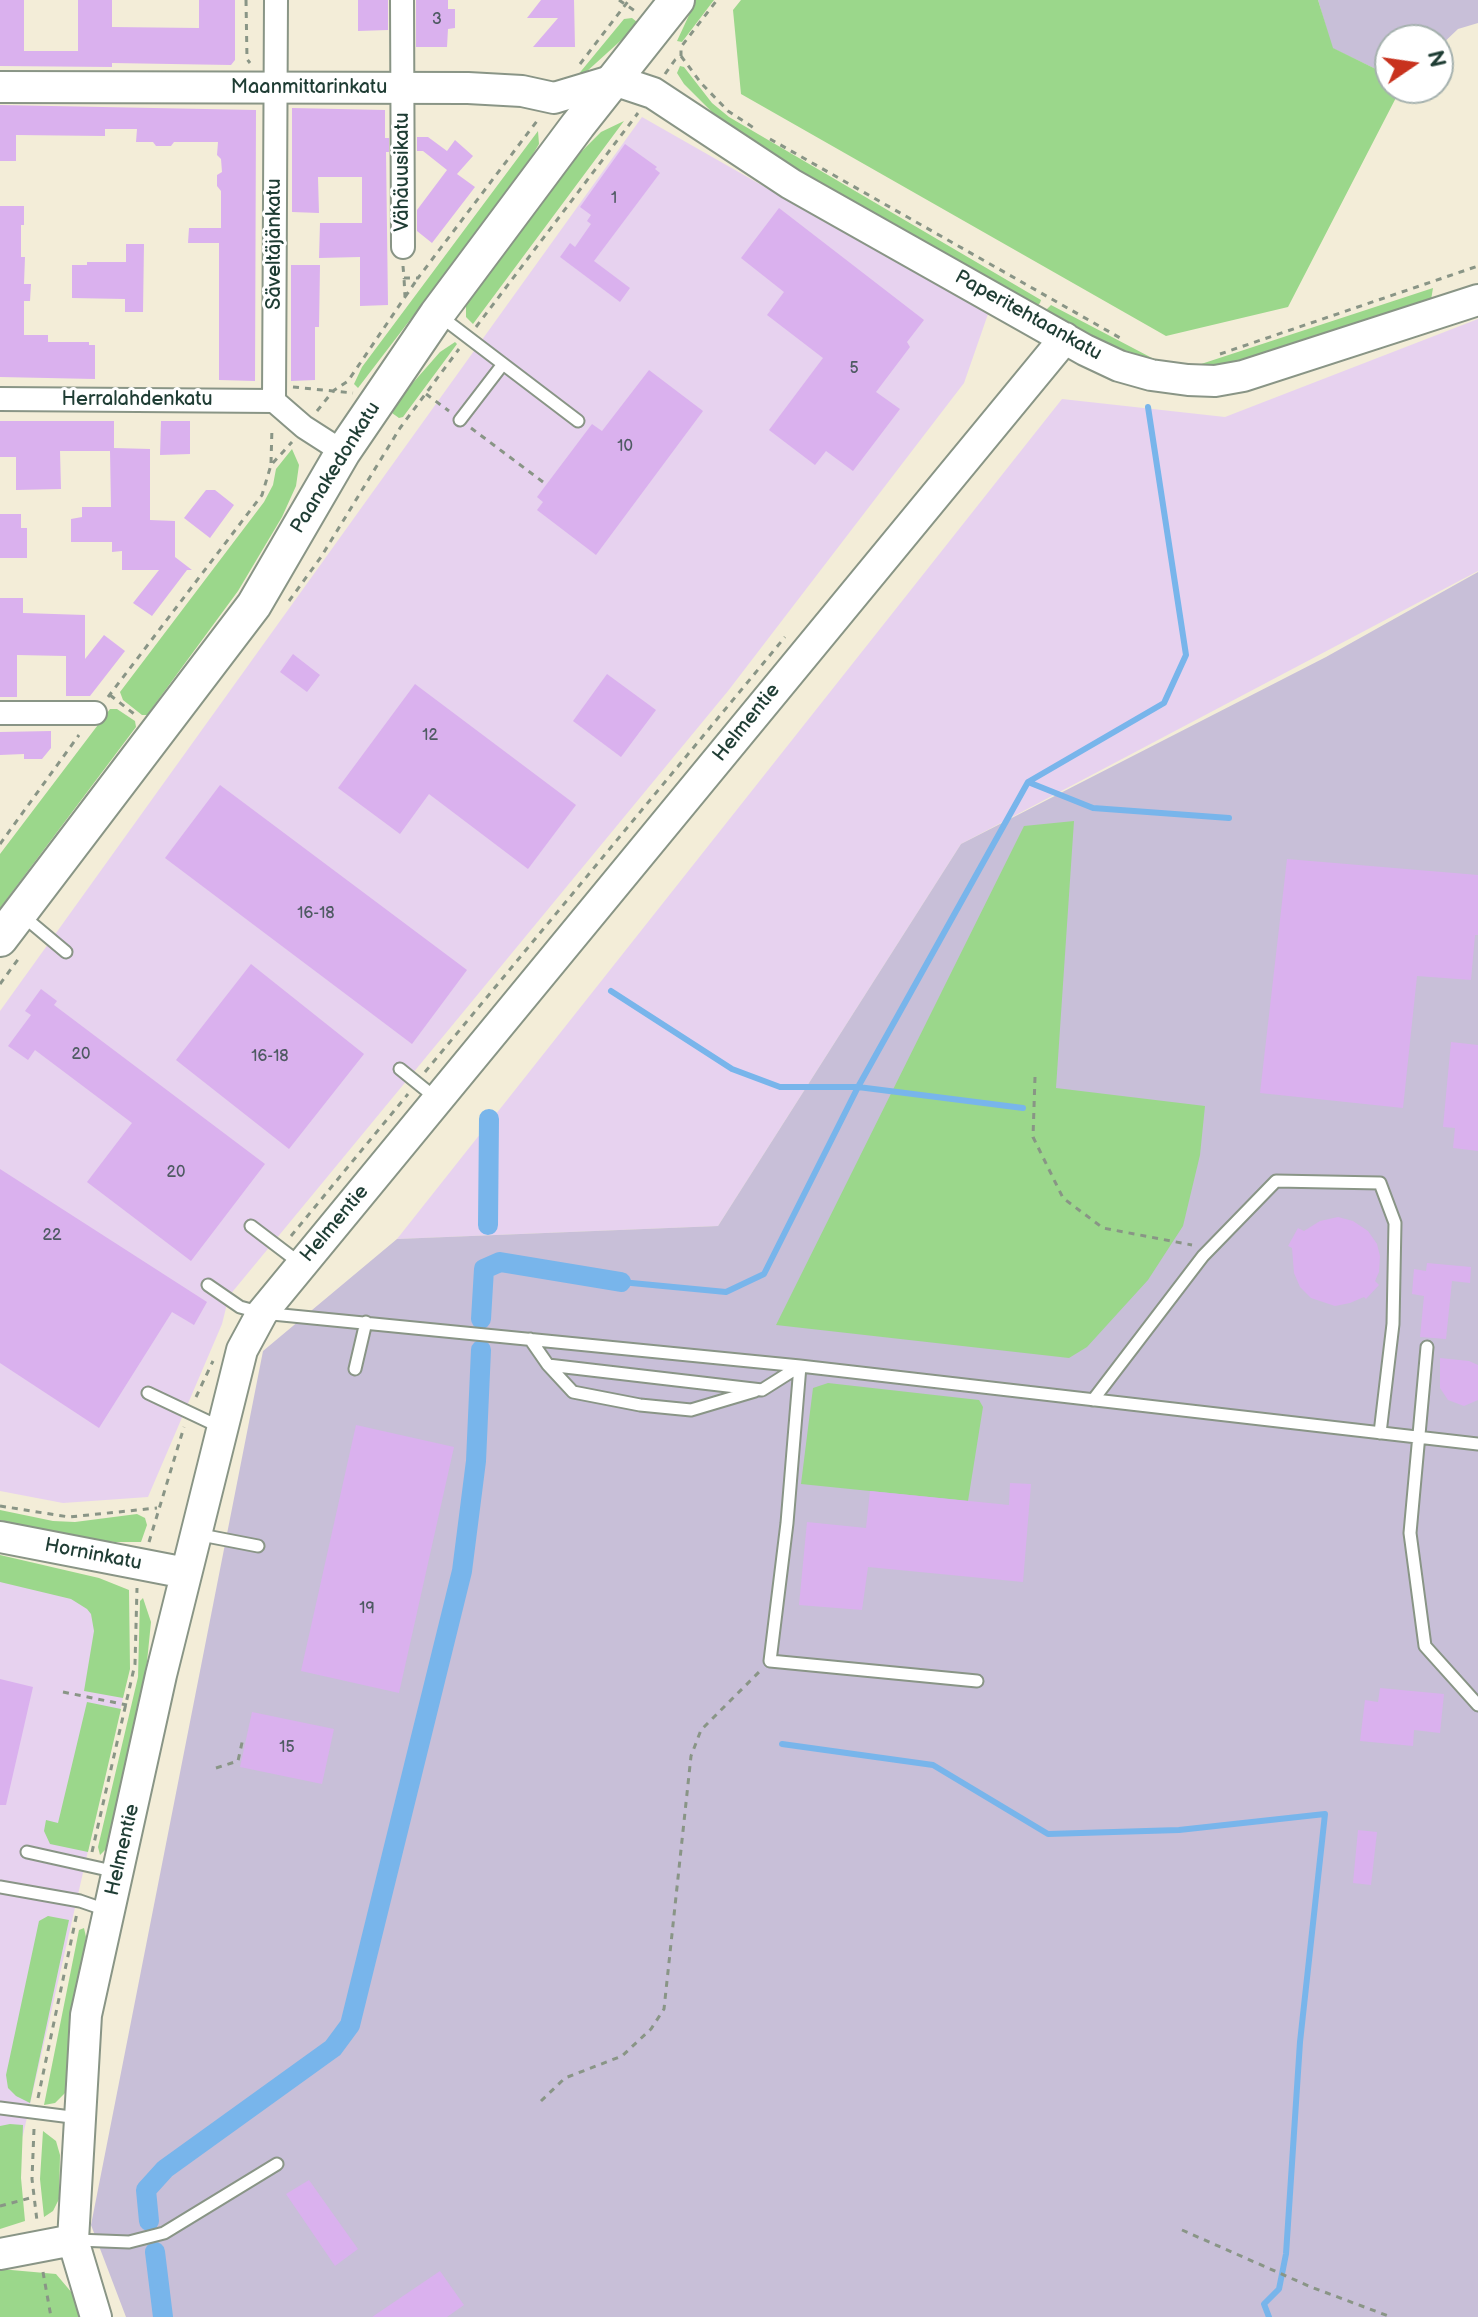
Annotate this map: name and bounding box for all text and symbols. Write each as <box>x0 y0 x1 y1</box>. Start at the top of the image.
house number: 3 <box>432 10 442 30</box>
north arrow <box>1374 24 1454 104</box>
text: N <box>1421 48 1451 70</box>
street label: Maanmittarinkatu <box>231 76 387 100</box>
street label: Vähäuusikatu <box>391 112 415 232</box>
street label: Säveltäjänkatu <box>263 178 287 310</box>
house number: 1 <box>611 189 617 209</box>
street label: Paperitehtaankatu <box>950 266 1106 366</box>
house number: 5 <box>849 359 859 379</box>
street label: Herralahdenkatu <box>61 388 213 412</box>
street label: Paanakedonkatu <box>286 398 386 538</box>
house number: 10 <box>617 437 633 457</box>
street label: Helmentie <box>708 679 786 767</box>
house number: 12 <box>422 726 438 746</box>
house number: 16-18 <box>297 904 335 924</box>
house number: 20 <box>72 1045 90 1065</box>
house number: 16-18 <box>251 1047 289 1067</box>
house number: 20 <box>167 1163 185 1183</box>
street label: Helmentie <box>296 1181 374 1267</box>
house number: 22 <box>43 1226 61 1246</box>
street label: Horninkatu <box>42 1534 144 1576</box>
house number: 19 <box>359 1599 375 1619</box>
house number: 15 <box>279 1738 295 1758</box>
street label: Helmentie <box>101 1802 145 1898</box>

